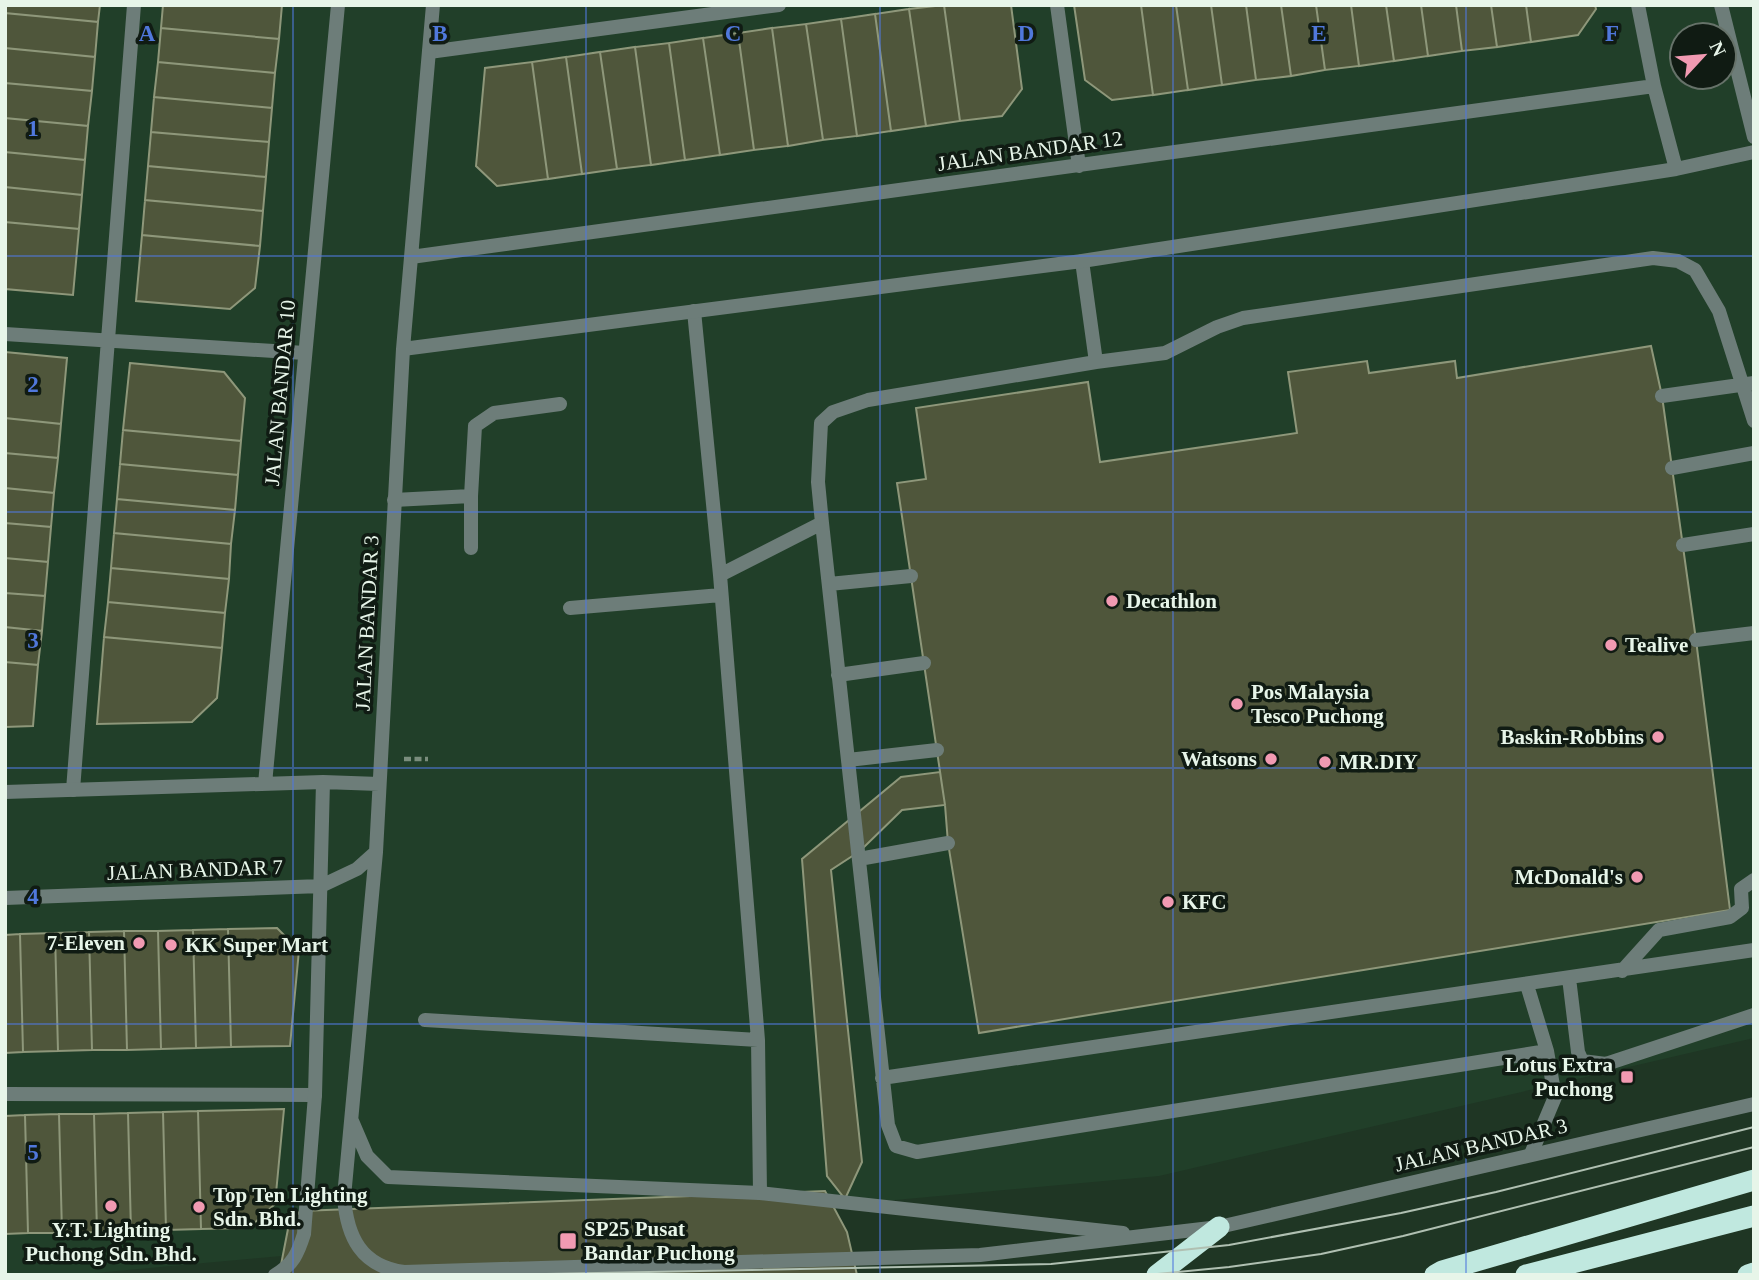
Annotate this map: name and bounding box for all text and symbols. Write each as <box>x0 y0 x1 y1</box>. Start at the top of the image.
text: A <box>139 21 156 46</box>
text: B <box>432 21 448 46</box>
text: C <box>725 21 741 46</box>
text: D <box>1018 21 1034 46</box>
text: E <box>1311 21 1327 46</box>
text: F <box>1605 21 1619 46</box>
north arrow <box>1668 21 1738 91</box>
text: N <box>1705 38 1730 60</box>
text: 1 <box>27 116 39 141</box>
street label: JALAN BANDAR 12 <box>936 126 1124 176</box>
street label: JALAN BANDAR 10 <box>260 299 300 487</box>
text: 2 <box>27 372 39 397</box>
street label: JALAN BANDAR 3 <box>350 534 384 712</box>
place label: Decathlon <box>1126 589 1217 613</box>
marker: Decathlon <box>1104 593 1120 609</box>
text: 3 <box>27 628 39 653</box>
place label: Tealive <box>1625 633 1688 657</box>
marker: Tealive <box>1603 637 1619 653</box>
place label: Pos Malaysia Tesco Puchong <box>1251 680 1384 728</box>
marker: Pos Malaysia Tesco Puchong <box>1229 696 1245 712</box>
place label: Baskin-Robbins <box>1500 725 1644 749</box>
marker: Baskin-Robbins <box>1650 729 1666 745</box>
place label: Watsons <box>1181 747 1257 771</box>
place label: MR.DIY <box>1339 750 1418 774</box>
marker: Watsons <box>1263 751 1279 767</box>
marker: MR.DIY <box>1317 754 1333 770</box>
street label: JALAN BANDAR 7 <box>107 855 283 885</box>
place label: McDonald's <box>1514 865 1623 889</box>
marker: McDonald's <box>1629 869 1645 885</box>
text: 4 <box>27 884 39 909</box>
place label: KFC <box>1182 890 1226 914</box>
marker: KFC <box>1160 894 1176 910</box>
place label: 7-Eleven <box>47 931 125 955</box>
place label: KK Super Mart <box>185 933 328 957</box>
marker: 7-Eleven <box>131 935 147 951</box>
marker: KK Super Mart <box>163 937 179 953</box>
place label: Lotus Extra Puchong <box>1505 1053 1613 1101</box>
marker: Lotus Extra Puchong <box>1619 1069 1635 1085</box>
street label: JALAN BANDAR 3 <box>1392 1113 1570 1177</box>
text: 5 <box>27 1140 39 1165</box>
place label: Top Ten Lighting Sdn. Bhd. <box>213 1183 368 1231</box>
marker: Y.T. Lighting Puchong Sdn. Bhd. <box>103 1198 119 1214</box>
marker: Top Ten Lighting Sdn. Bhd. <box>191 1199 207 1215</box>
place label: SP25 Pusat Bandar Puchong <box>584 1217 735 1265</box>
place label: Y.T. Lighting Puchong Sdn. Bhd. <box>25 1218 197 1266</box>
marker: SP25 Pusat Bandar Puchong <box>558 1231 578 1251</box>

